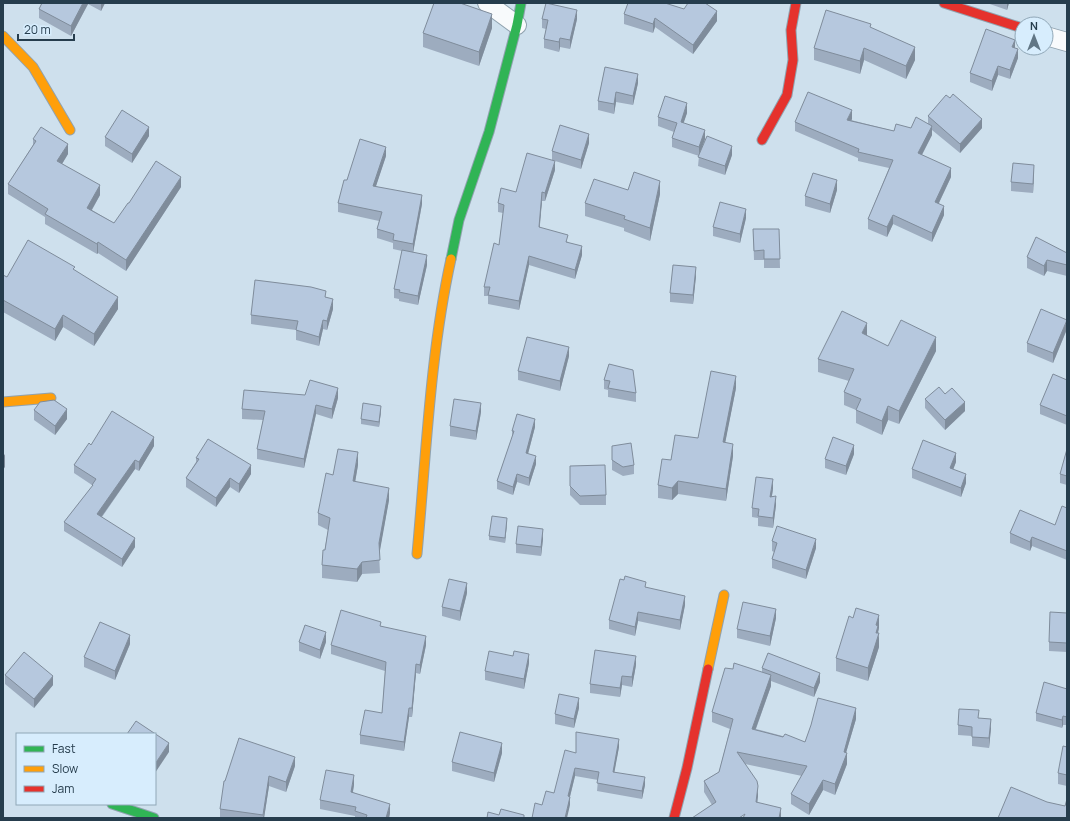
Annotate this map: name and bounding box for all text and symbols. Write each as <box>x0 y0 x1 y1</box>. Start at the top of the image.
scale bar <box>18 16 74 42</box>
north arrow <box>1014 16 1054 56</box>
text: N <box>1030 18 1038 33</box>
text: 20 m <box>24 21 51 38</box>
legend <box>16 733 156 805</box>
text: Fast <box>52 740 76 757</box>
text: Slow <box>52 760 78 777</box>
text: Jam <box>52 780 74 797</box>

